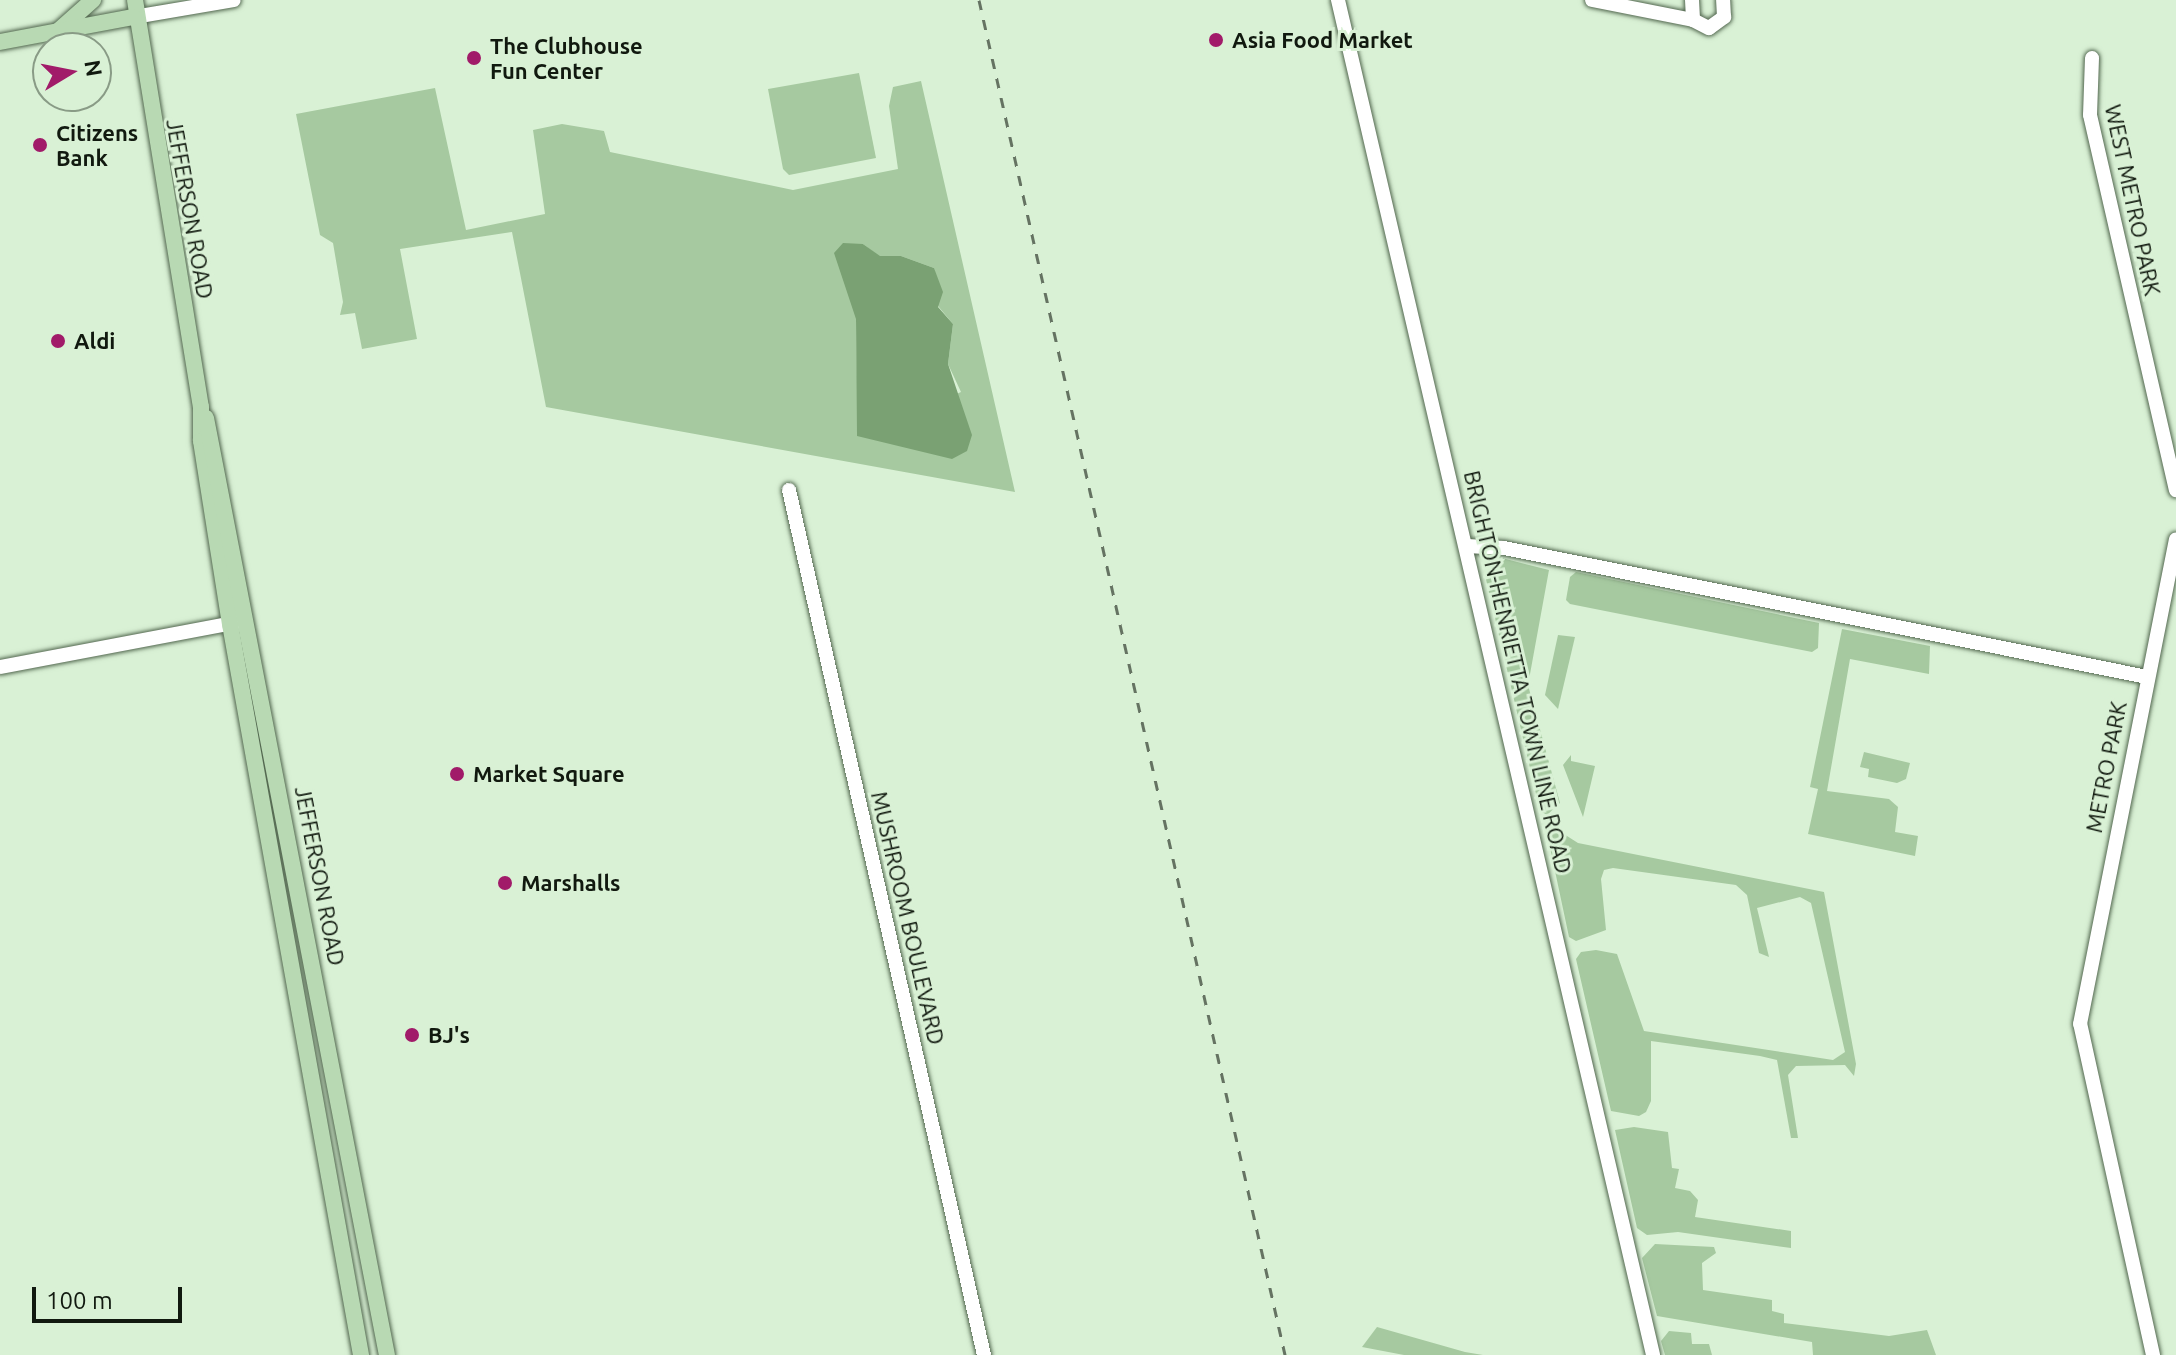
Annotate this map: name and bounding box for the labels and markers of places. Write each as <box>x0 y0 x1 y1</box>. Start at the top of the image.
place label: Asia Food Market <box>1232 27 1413 53</box>
marker: Asia Food Market <box>1207 31 1225 49</box>
place label: The Clubhouse Fun Center <box>490 32 643 84</box>
marker: The Clubhouse Fun Center <box>465 49 483 67</box>
place label: Citizens Bank <box>56 119 138 170</box>
marker: Citizens Bank <box>31 136 49 154</box>
place label: Aldi <box>74 328 115 354</box>
marker: Aldi <box>49 332 67 350</box>
place label: Market Square <box>473 761 625 787</box>
marker: Market Square <box>448 765 466 783</box>
place label: Marshalls <box>521 870 620 896</box>
marker: Marshalls <box>496 874 514 892</box>
place label: BJ's <box>428 1022 470 1048</box>
marker: BJ's <box>403 1026 421 1044</box>

